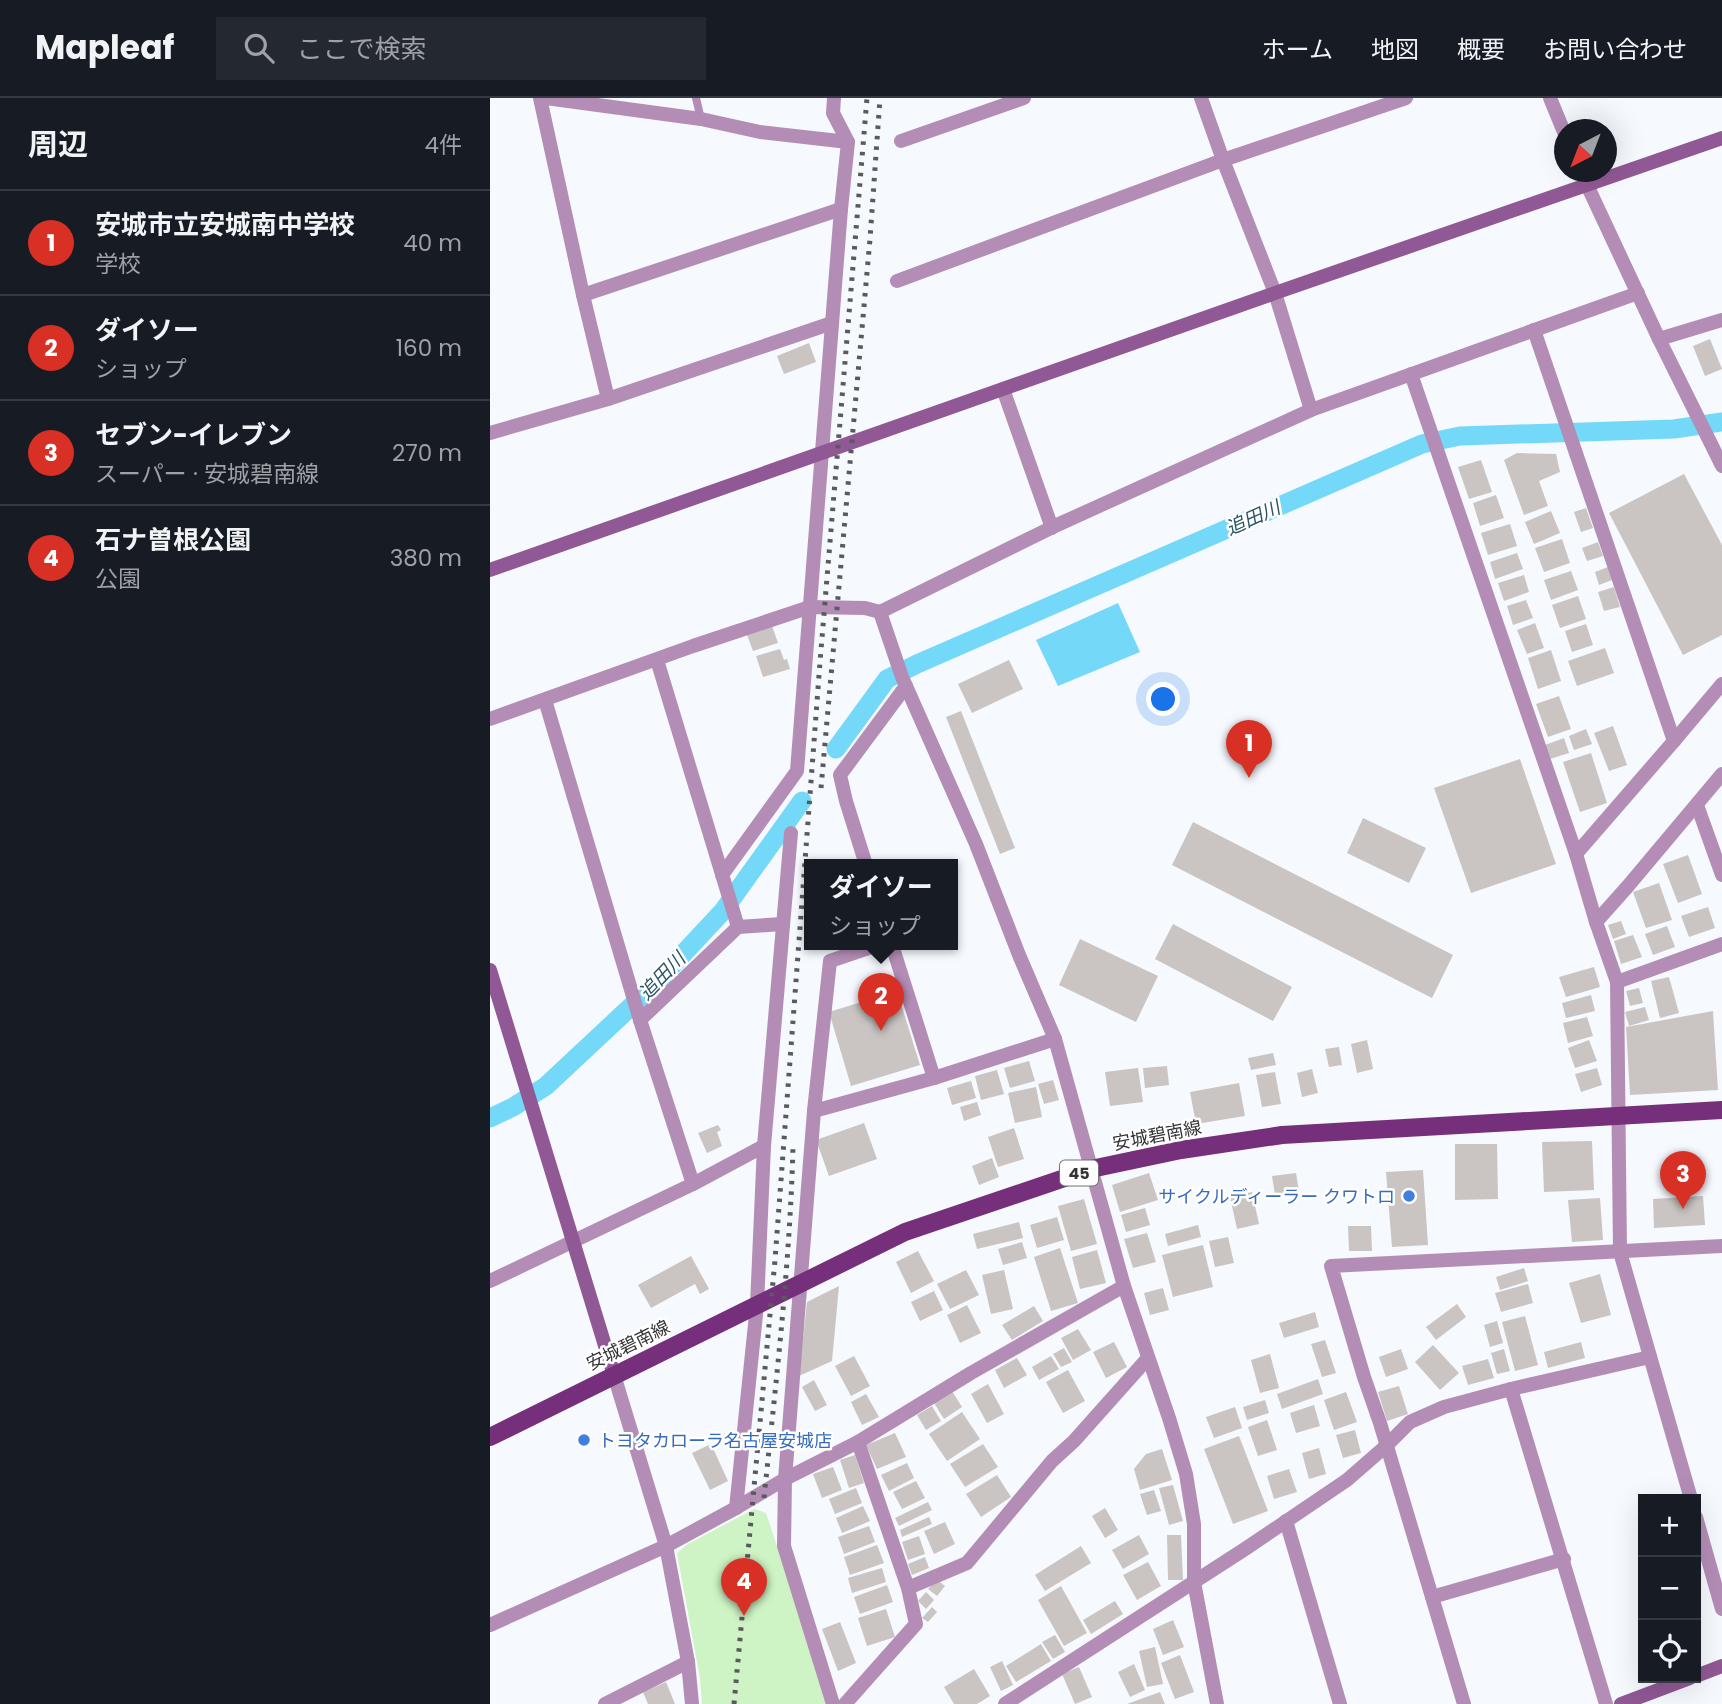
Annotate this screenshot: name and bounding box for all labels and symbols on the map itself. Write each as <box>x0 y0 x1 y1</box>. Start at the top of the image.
north arrow <box>1554 119 1617 182</box>
water label: 追田川 <box>1221 493 1286 542</box>
your location <box>1146 682 1180 716</box>
pin: 1 <box>1226 720 1272 778</box>
water label: 追田川 <box>632 945 693 1006</box>
pin: 2 <box>858 973 904 1031</box>
street label: 安城碧南線 <box>1110 1114 1204 1156</box>
pin: 3 <box>1660 1151 1706 1209</box>
road number: 45 <box>1060 1161 1098 1186</box>
place label: サイクルディーラー クワトロ <box>1158 1184 1395 1209</box>
marker: サイクルディーラー クワトロ <box>1401 1188 1417 1204</box>
street label: 安城碧南線 <box>582 1314 674 1376</box>
place label: トヨタカローラ名古屋安城店 <box>598 1428 832 1453</box>
marker: トヨタカローラ名古屋安城店 <box>576 1432 592 1448</box>
pin: 4 <box>721 1558 767 1616</box>

